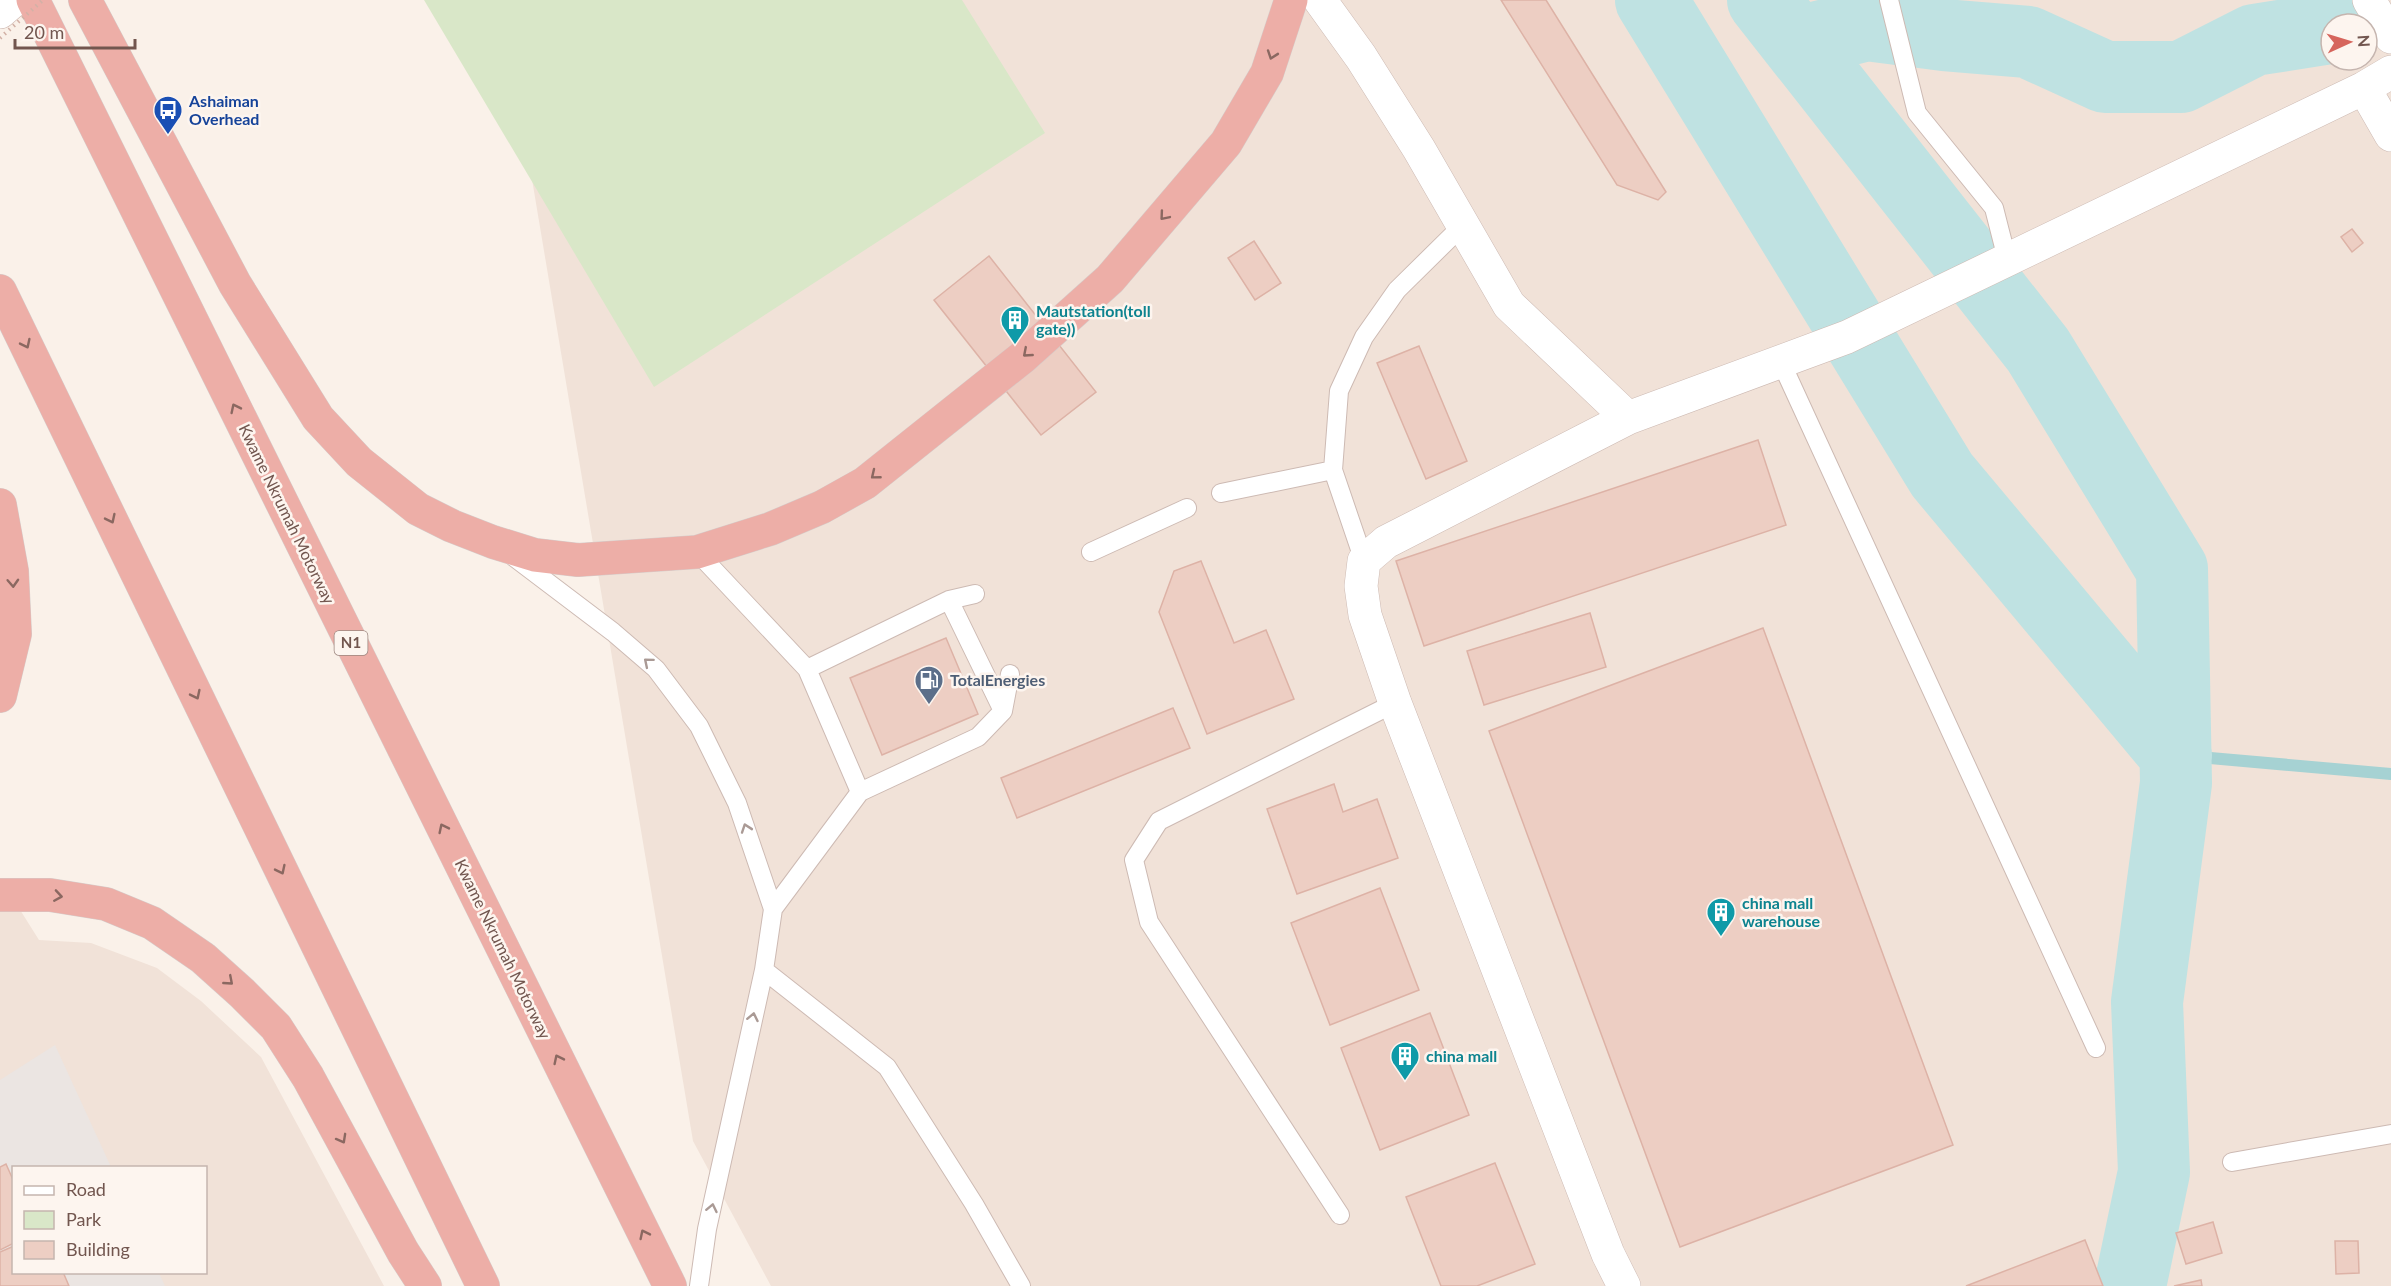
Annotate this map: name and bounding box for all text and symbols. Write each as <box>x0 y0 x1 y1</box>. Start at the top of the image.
scale bar <box>15 12 135 50</box>
north arrow <box>2319 12 2379 72</box>
text: 20 m <box>24 21 64 43</box>
text: N <box>2355 34 2374 48</box>
one-way arrow <box>1267 49 1280 60</box>
place label: Ashaiman Overhead <box>188 91 259 128</box>
bus stop icon: Ashaiman Overhead <box>152 94 184 136</box>
one-way arrow <box>1160 209 1171 220</box>
place label: Mautstation(toll gate)) <box>1036 301 1151 338</box>
building icon: Mautstation(toll gate)) <box>999 304 1031 346</box>
one-way arrow <box>18 338 30 349</box>
one-way arrow <box>1023 346 1034 357</box>
one-way arrow <box>231 404 242 415</box>
street label: Kwame Nkrumah Motorway <box>236 421 340 608</box>
one-way arrow <box>870 468 881 479</box>
one-way arrow <box>103 513 115 524</box>
one-way arrow <box>6 578 19 587</box>
road number: N1 <box>334 631 368 655</box>
one-way arrow <box>644 658 655 669</box>
fuel station icon: TotalEnergies <box>913 664 945 706</box>
place label: TotalEnergies <box>950 670 1045 689</box>
one-way arrow <box>189 688 200 699</box>
one-way arrow <box>439 823 450 834</box>
one-way arrow <box>741 824 754 834</box>
street label: Kwame Nkrumah Motorway <box>452 856 556 1043</box>
one-way arrow <box>274 864 286 875</box>
one-way arrow <box>54 890 63 902</box>
place label: china mall warehouse <box>1742 893 1820 930</box>
building icon: china mall warehouse <box>1705 896 1737 938</box>
one-way arrow <box>222 974 233 985</box>
one-way arrow <box>746 1012 759 1022</box>
building icon: china mall <box>1389 1040 1421 1082</box>
place label: china mall <box>1426 1046 1497 1065</box>
one-way arrow <box>553 1054 565 1065</box>
one-way arrow <box>335 1133 346 1143</box>
legend <box>12 1166 207 1274</box>
text: Road <box>66 1178 106 1200</box>
one-way arrow <box>705 1203 718 1213</box>
text: Park <box>66 1208 102 1230</box>
one-way arrow <box>640 1229 651 1240</box>
text: Building <box>66 1238 130 1260</box>

